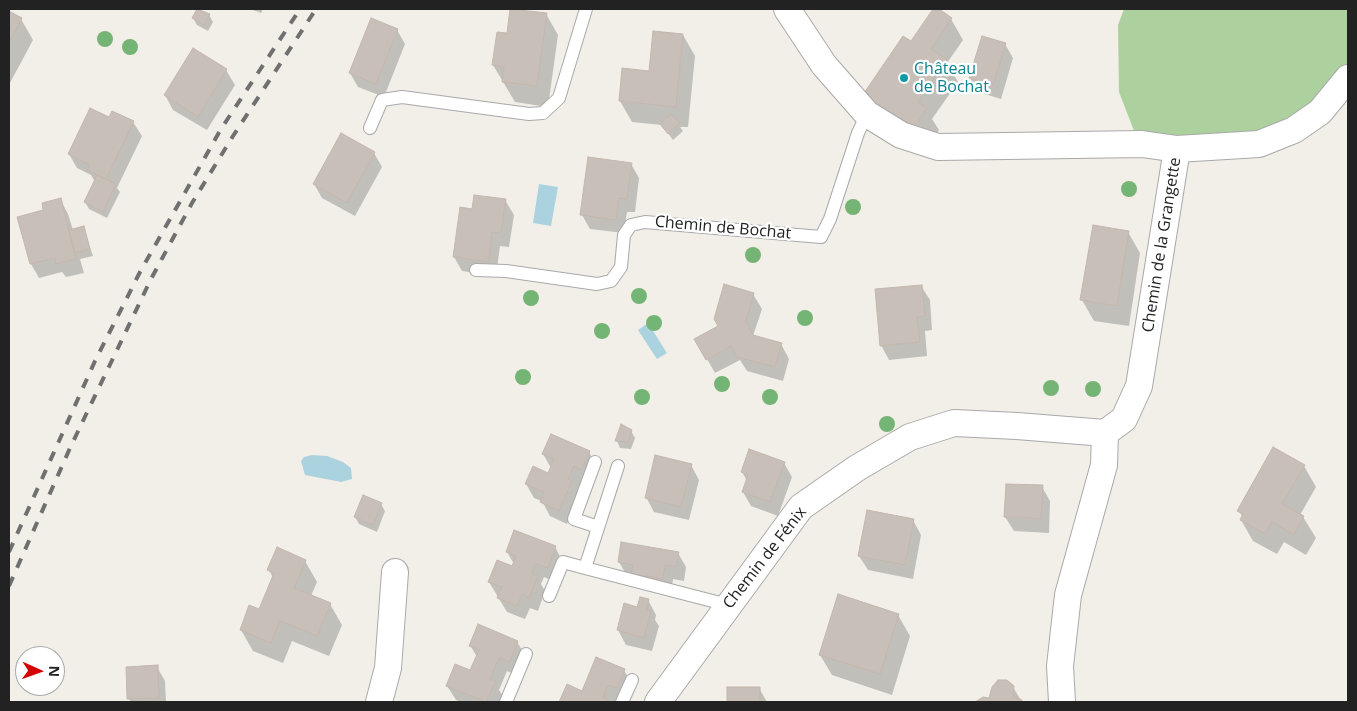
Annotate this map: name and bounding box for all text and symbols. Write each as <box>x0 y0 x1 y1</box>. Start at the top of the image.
place label: Château de Bochat <box>914 59 989 97</box>
marker: Château de Bochat <box>898 72 910 84</box>
street label: Chemin de la Grangette <box>1139 156 1185 334</box>
street label: Chemin de Bochat <box>654 212 792 244</box>
street label: Chemin de Fénix <box>719 503 811 613</box>
north arrow <box>15 646 65 696</box>
text: N <box>45 665 64 678</box>

